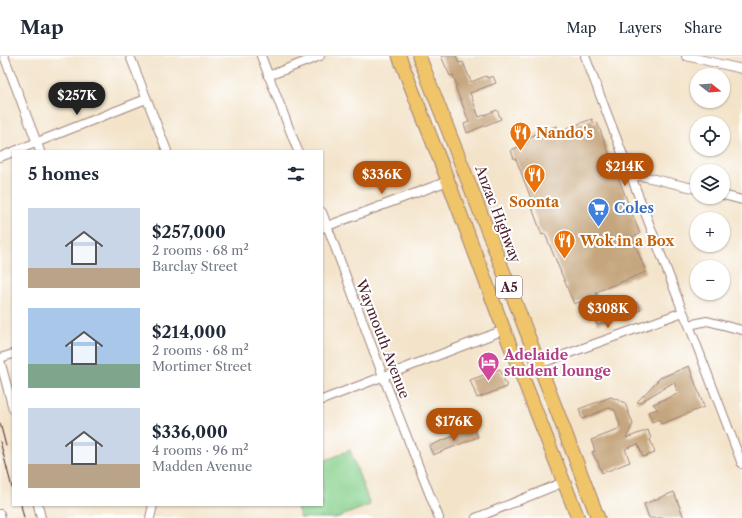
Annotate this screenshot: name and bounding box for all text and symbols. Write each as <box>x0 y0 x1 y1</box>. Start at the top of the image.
text: Map <box>20 16 64 39</box>
text: Map <box>566 19 596 37</box>
text: Layers <box>618 19 662 37</box>
text: Share <box>684 19 722 37</box>
north arrow <box>690 68 730 108</box>
map controls <box>690 68 730 300</box>
pin: $257K <box>49 82 105 116</box>
text: $257K <box>57 87 97 103</box>
button: locate <box>690 116 730 156</box>
restaurant icon: Nando's <box>508 120 534 153</box>
place label: Nando's <box>536 124 593 142</box>
pin: $214K <box>597 153 653 187</box>
text: $214K <box>606 158 644 174</box>
pin: $336K <box>354 161 410 195</box>
restaurant icon: Soonta <box>521 161 547 194</box>
street label: Anzac Highway <box>471 162 525 265</box>
icon: filters <box>285 163 307 185</box>
text: 5 homes <box>28 164 99 184</box>
button: layers <box>690 164 730 204</box>
text: $336K <box>362 166 402 182</box>
place label: Soonta <box>509 193 560 211</box>
supermarket icon: Coles <box>586 195 612 228</box>
place label: Coles <box>614 199 654 217</box>
button: + <box>690 212 730 252</box>
text: $257,000 <box>152 222 226 242</box>
icon: home <box>60 224 108 272</box>
restaurant icon: Wok in a Box <box>551 228 577 261</box>
place label: Wok in a Box <box>579 232 675 250</box>
text: 2 rooms · 68 m² <box>152 242 249 258</box>
text: Barclay Street <box>152 258 238 274</box>
button: − <box>690 260 730 300</box>
street label: Waymouth Avenue <box>352 276 414 401</box>
road number: A5 <box>496 276 522 298</box>
pin: $308K <box>580 295 636 329</box>
text: $308K <box>587 300 629 316</box>
text: $214,000 <box>152 322 226 342</box>
icon: home <box>60 324 108 372</box>
text: 2 rooms · 68 m² <box>152 342 249 358</box>
place label: Adelaide student lounge <box>503 346 611 380</box>
hotel icon: Adelaide student lounge <box>476 350 502 383</box>
text: Mortimer Street <box>152 358 252 374</box>
pin: $176K <box>426 408 482 442</box>
text: $176K <box>435 413 473 429</box>
text: $336,000 <box>152 422 228 442</box>
icon: home <box>60 424 108 472</box>
text: 4 rooms · 96 m² <box>152 442 249 458</box>
text: Madden Avenue <box>152 458 252 474</box>

